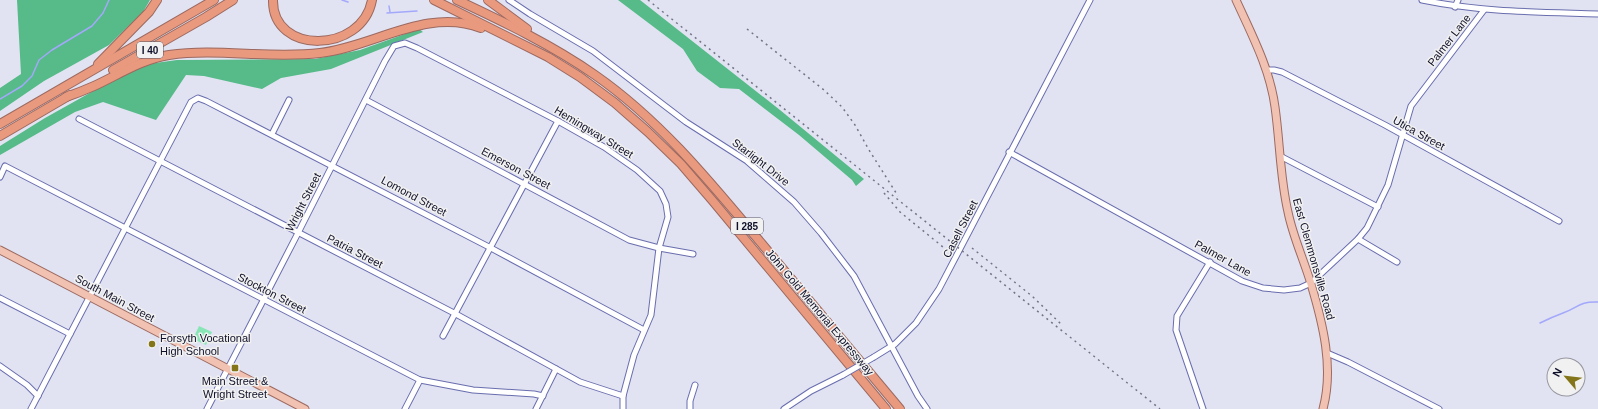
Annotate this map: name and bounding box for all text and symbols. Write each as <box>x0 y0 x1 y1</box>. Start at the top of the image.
street label: Palmer Lane <box>1425 12 1473 68</box>
road number: I 40 <box>137 42 163 58</box>
street label: Hemingway Street <box>552 104 636 160</box>
street label: Utica Street <box>1391 114 1447 152</box>
street label: Starlight Drive <box>730 136 792 188</box>
street label: Emerson Street <box>479 145 553 191</box>
street label: Wright Street <box>283 171 323 233</box>
street label: Lomond Street <box>379 174 449 218</box>
street label: East Clemmonsville Road <box>1291 197 1337 321</box>
street label: Casell Street <box>940 198 980 260</box>
road number: I 285 <box>731 218 763 234</box>
street label: Patria Street <box>325 232 385 270</box>
street label: Palmer Lane <box>1193 238 1253 278</box>
street label: John Gold Memorial Expressway <box>764 247 877 378</box>
street label: Stockton Street <box>236 271 308 315</box>
street label: South Main Street <box>73 272 157 324</box>
place label: Forsyth Vocational High School <box>160 332 251 357</box>
marker: Forsyth Vocational High School <box>147 339 157 349</box>
north arrow <box>1546 357 1586 397</box>
marker: Main Street & Wright Street <box>230 363 240 373</box>
text: N <box>1550 366 1564 379</box>
place label: Main Street & Wright Street <box>202 375 269 400</box>

